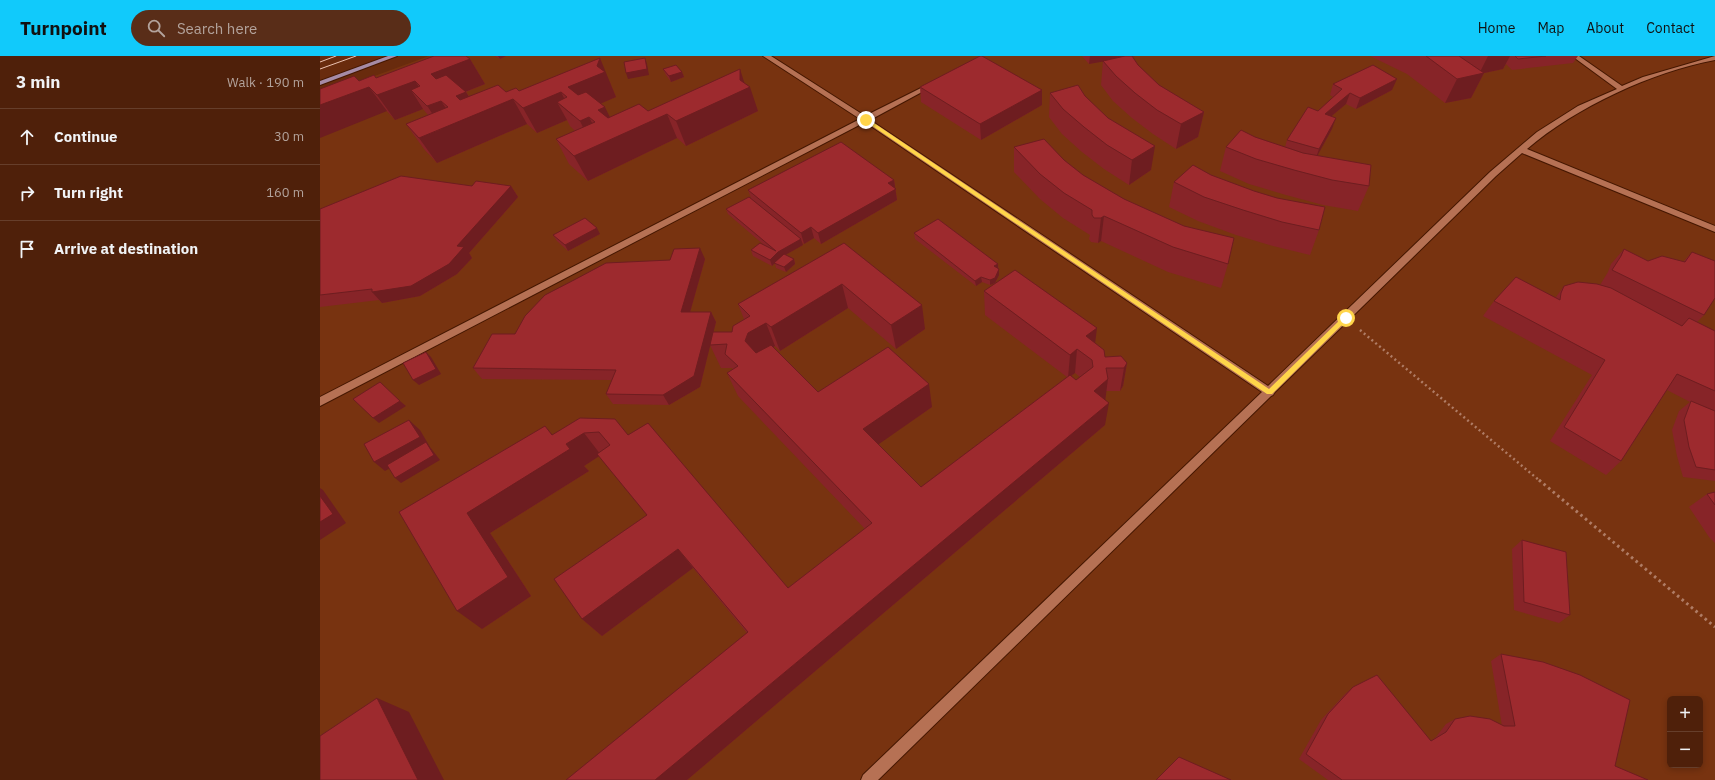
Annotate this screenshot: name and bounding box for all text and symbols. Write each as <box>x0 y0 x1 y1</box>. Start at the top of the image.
search box <box>131 10 411 46</box>
text: Turnpoint <box>20 16 107 40</box>
icon: search <box>145 17 167 39</box>
text: Search here <box>177 19 257 38</box>
text: Home <box>1478 19 1515 37</box>
text: Map <box>1537 19 1564 37</box>
text: About <box>1586 19 1624 37</box>
text: Contact <box>1646 19 1695 37</box>
text: 3 min <box>16 71 60 93</box>
text: Walk · 190 m <box>227 74 304 91</box>
route end <box>857 111 875 129</box>
icon: ahead <box>16 126 38 148</box>
text: Continue <box>54 127 118 146</box>
text: 30 m <box>274 128 304 145</box>
icon: right <box>16 182 38 204</box>
text: Turn right <box>54 183 123 202</box>
text: 160 m <box>266 184 304 201</box>
icon: arrive <box>16 238 38 260</box>
text: Arrive at destination <box>54 239 198 258</box>
route start <box>1337 309 1355 327</box>
map controls <box>1667 696 1703 768</box>
button: + <box>1667 696 1703 732</box>
button: − <box>1667 732 1703 768</box>

